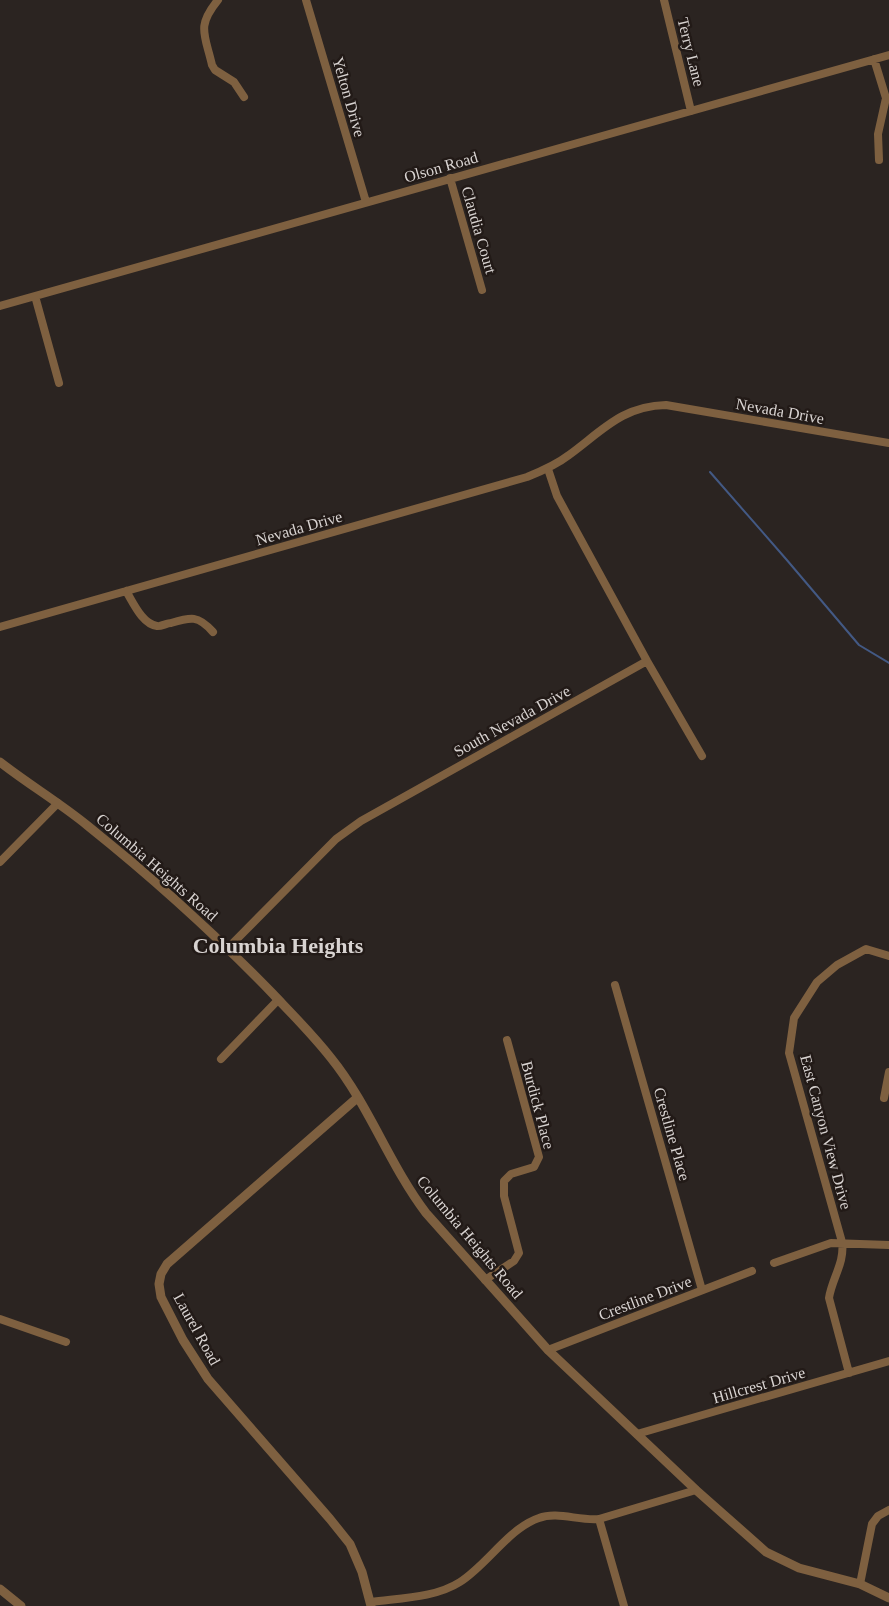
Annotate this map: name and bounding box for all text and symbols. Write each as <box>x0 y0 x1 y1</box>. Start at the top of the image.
street label: Terry Lane <box>673 16 708 88</box>
street label: Yelton Drive <box>329 55 369 139</box>
street label: Olson Road <box>402 148 480 186</box>
street label: Claudia Court <box>458 184 500 276</box>
street label: Nevada Drive <box>735 395 825 427</box>
street label: Nevada Drive <box>254 508 344 548</box>
street label: South Nevada Drive <box>451 682 573 760</box>
street label: Columbia Heights Road <box>92 810 221 925</box>
district label: Columbia Heights <box>193 933 364 958</box>
street label: East Canyon View Drive <box>796 1053 855 1211</box>
street label: Burdick Place <box>518 1059 558 1151</box>
street label: Crestline Place <box>651 1085 693 1183</box>
street label: Columbia Heights Road <box>413 1172 526 1302</box>
street label: Crestline Drive <box>596 1272 694 1324</box>
street label: Laurel Road <box>170 1290 224 1368</box>
street label: Hillcrest Drive <box>711 1364 807 1406</box>

